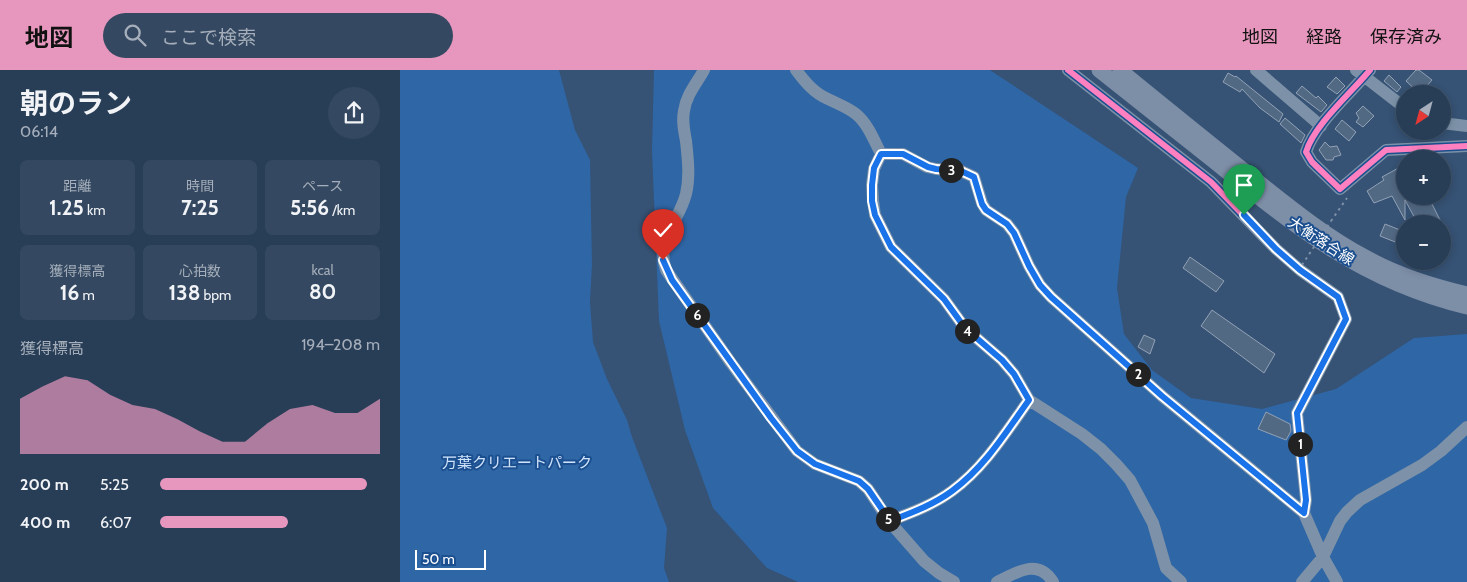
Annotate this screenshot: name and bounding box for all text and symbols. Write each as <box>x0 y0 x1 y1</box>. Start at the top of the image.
search box <box>103 13 453 58</box>
icon: search <box>121 21 149 49</box>
text: 地図 <box>25 23 73 52</box>
text: ここで検索 <box>161 26 256 49</box>
text: 地図 <box>1242 26 1278 48</box>
text: 経路 <box>1306 26 1342 48</box>
text: 保存済み <box>1370 26 1442 48</box>
north arrow <box>1396 85 1451 140</box>
map controls <box>1396 85 1451 270</box>
text: 朝のラン <box>20 86 132 120</box>
button: share <box>328 87 380 139</box>
text: 06:14 <box>20 122 58 141</box>
button: + <box>1396 150 1451 205</box>
pin: 3 <box>938 158 964 182</box>
text: 3 <box>948 161 955 179</box>
pin <box>1223 164 1265 215</box>
icon: arrive <box>1230 171 1258 199</box>
text: 距離 <box>63 177 91 195</box>
text: 時間 <box>186 177 214 195</box>
text: ペース <box>302 177 343 195</box>
text: 1.25 <box>49 195 84 220</box>
text: 7:25 <box>181 195 219 220</box>
text: 5:56 <box>290 195 329 220</box>
text: km <box>84 201 106 219</box>
text: /km <box>329 201 355 219</box>
pin <box>642 209 684 260</box>
street label: 大衡落合線 <box>1285 213 1357 269</box>
button: − <box>1396 215 1451 270</box>
icon: check <box>649 216 677 244</box>
text: kcal <box>311 261 334 279</box>
text: 獲得標高 <box>49 262 105 280</box>
text: 心拍数 <box>179 262 221 280</box>
text: 80 <box>309 279 336 304</box>
text: 16 <box>60 280 79 305</box>
text: 138 <box>169 280 200 305</box>
text: m <box>79 286 95 304</box>
text: bpm <box>200 286 231 304</box>
pin: 6 <box>684 302 710 328</box>
text: 6 <box>694 306 701 324</box>
pin: 4 <box>954 318 980 344</box>
text: 4 <box>963 322 972 340</box>
text: 194–208 m <box>301 335 380 354</box>
text: 獲得標高 <box>20 339 84 358</box>
pin: 2 <box>1126 362 1150 386</box>
text: 2 <box>1135 365 1142 383</box>
pin: 1 <box>1288 432 1312 456</box>
text: 1 <box>1298 435 1303 453</box>
park label: 万葉クリエートパーク <box>442 454 592 472</box>
text: 200 m <box>20 475 69 494</box>
text: 5:25 <box>100 475 129 494</box>
pin: 5 <box>876 506 900 532</box>
text: 5 <box>885 510 892 528</box>
text: 400 m <box>20 513 70 532</box>
text: 6:07 <box>100 513 131 532</box>
scale bar <box>415 547 486 570</box>
text: 50 m <box>422 550 455 568</box>

